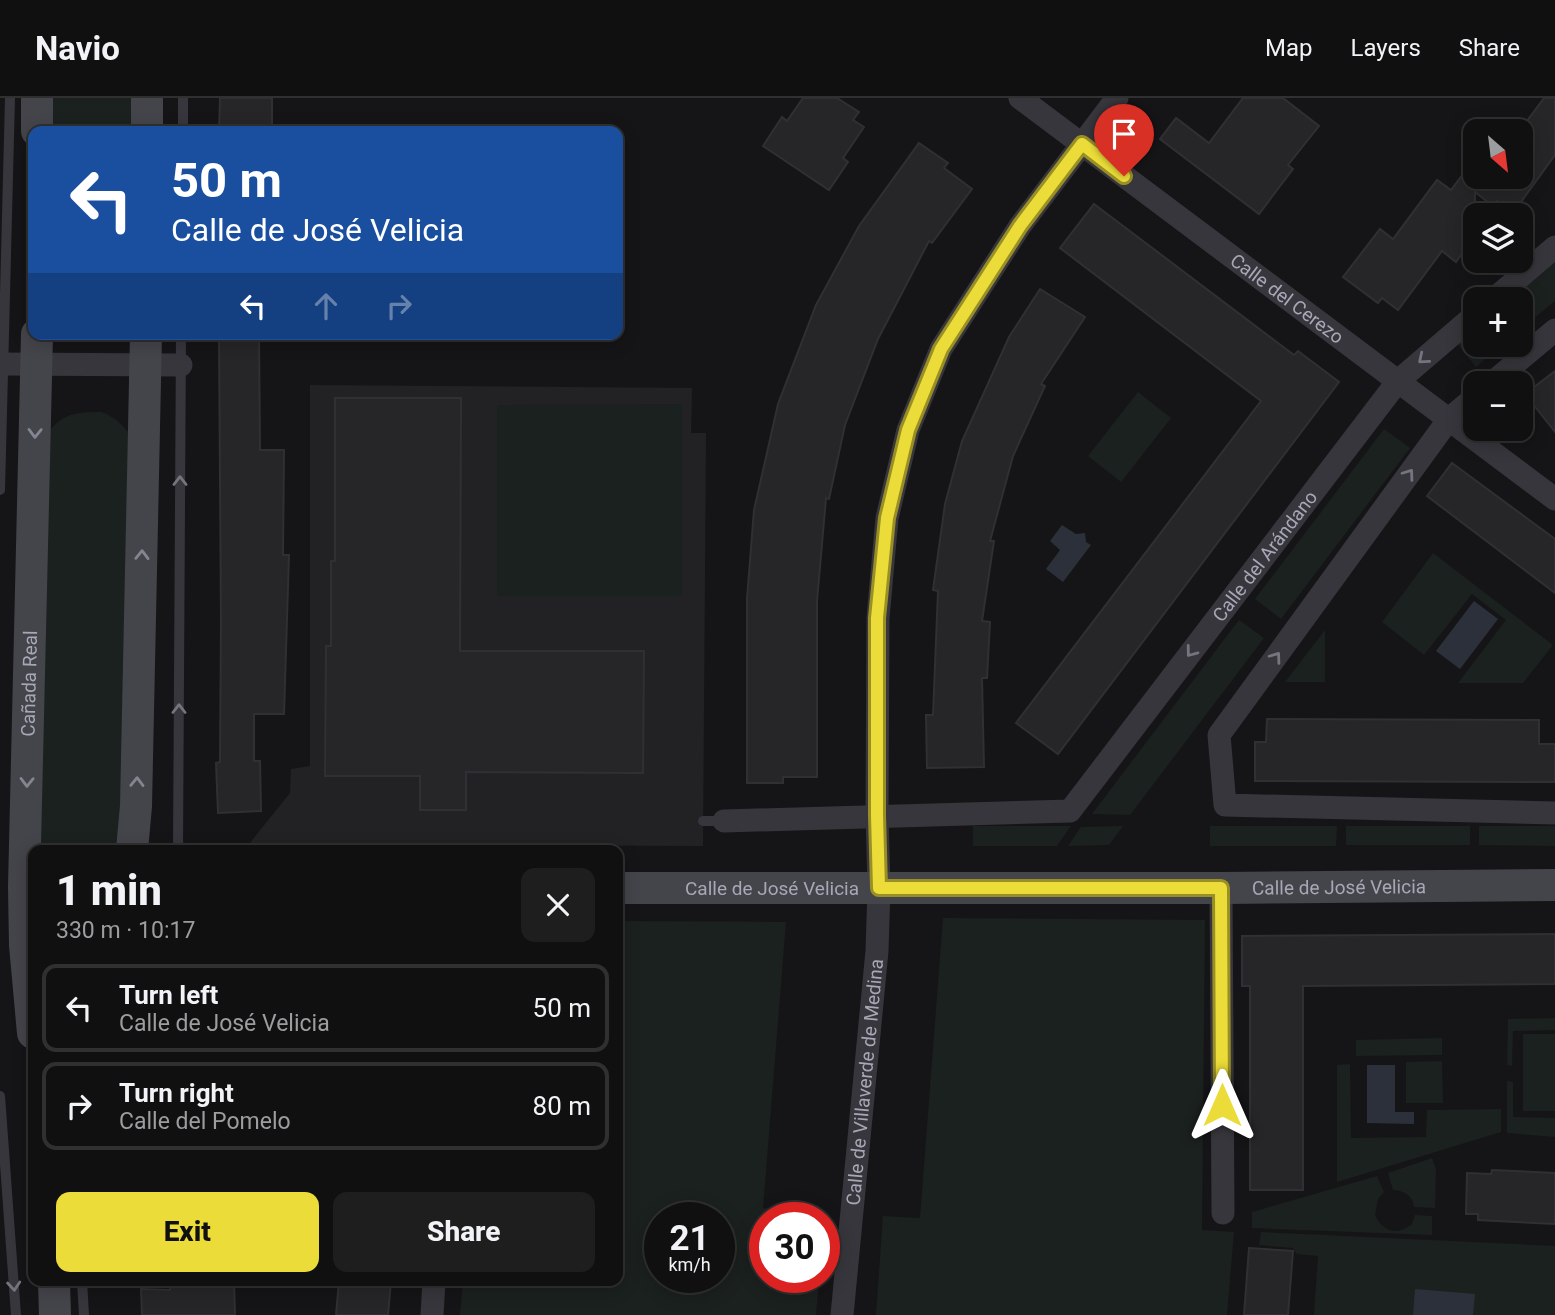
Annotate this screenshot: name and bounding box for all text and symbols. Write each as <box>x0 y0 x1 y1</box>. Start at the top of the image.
text: Navio <box>35 29 120 68</box>
text: Map <box>1265 34 1313 62</box>
text: Layers <box>1351 34 1421 62</box>
text: Share <box>1459 34 1520 62</box>
pin <box>1094 104 1154 176</box>
icon: arrive <box>1105 115 1143 153</box>
north arrow <box>1463 119 1533 189</box>
map controls <box>1463 119 1533 441</box>
text: 50 m <box>171 152 282 209</box>
icon: left <box>56 154 147 245</box>
button: layers <box>1463 203 1533 273</box>
text: Calle de José Velicia <box>171 211 464 249</box>
street label: Calle del Cerezo <box>1226 248 1349 348</box>
icon: left <box>234 287 272 325</box>
icon: ahead <box>307 287 345 325</box>
icon: right <box>380 287 418 325</box>
button: + <box>1463 287 1533 357</box>
one-way arrow <box>1419 351 1432 363</box>
button: − <box>1463 371 1533 441</box>
one-way arrow <box>28 427 43 438</box>
one-way arrow <box>1401 469 1414 481</box>
one-way arrow <box>172 476 188 486</box>
street label: Calle del Arándano <box>1207 486 1322 626</box>
one-way arrow <box>134 549 149 560</box>
street label: Cañada Real <box>16 630 42 737</box>
one-way arrow <box>1187 644 1199 657</box>
one-way arrow <box>1267 653 1280 665</box>
one-way arrow <box>171 703 186 714</box>
one-way arrow <box>19 777 34 788</box>
one-way arrow <box>129 777 144 788</box>
text: 1 min <box>56 866 162 915</box>
button: close <box>521 868 595 942</box>
street label: Calle de José Velicia <box>1252 875 1426 899</box>
street label: Calle de José Velicia <box>685 877 859 900</box>
text: 330 m · 10:17 <box>56 917 195 944</box>
street label: Calle de Villaverde de Medina <box>841 958 888 1207</box>
text: Turn left <box>119 980 218 1010</box>
icon: left <box>60 989 98 1027</box>
text: 50 m <box>533 993 591 1023</box>
text: Calle de José Velicia <box>119 1010 330 1037</box>
position arrow <box>1185 1068 1259 1142</box>
text: Turn right <box>119 1078 234 1108</box>
icon: right <box>60 1087 98 1125</box>
text: 80 m <box>533 1091 591 1121</box>
text: Calle del Pomelo <box>119 1108 291 1135</box>
button: Exit <box>56 1192 319 1272</box>
button: Share <box>333 1192 595 1272</box>
speed limit sign: 30 <box>749 1202 840 1293</box>
text: 21 <box>669 1218 710 1259</box>
text: km/h <box>668 1254 711 1275</box>
one-way arrow <box>6 1281 21 1292</box>

